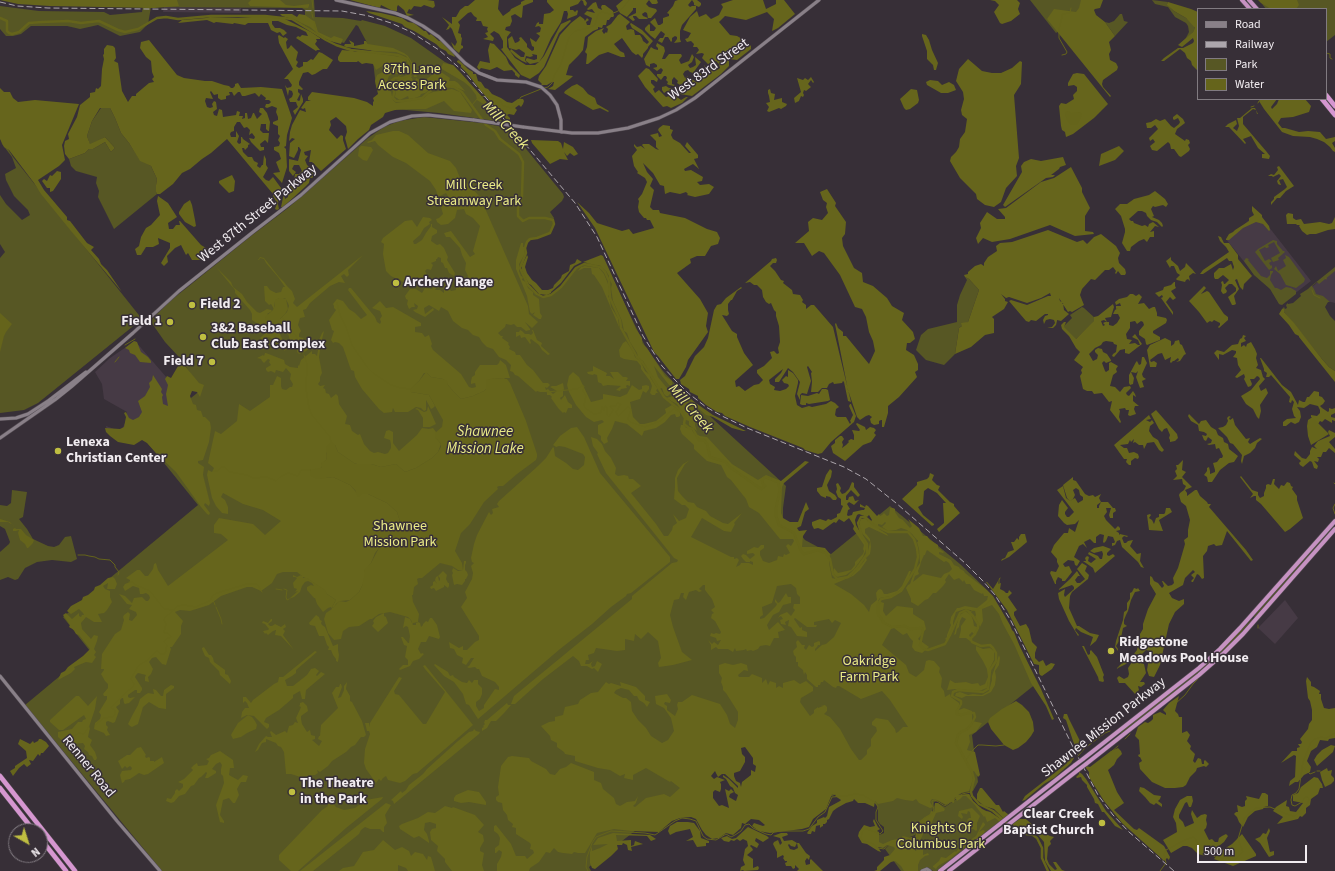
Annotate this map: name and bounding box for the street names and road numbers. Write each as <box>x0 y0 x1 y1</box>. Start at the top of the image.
street label: West 83rd Street <box>665 35 753 105</box>
street label: West 87th Street Parkway <box>195 161 321 267</box>
street label: Shawnee Mission Parkway <box>1039 674 1169 782</box>
street label: Renner Road <box>58 733 118 801</box>

